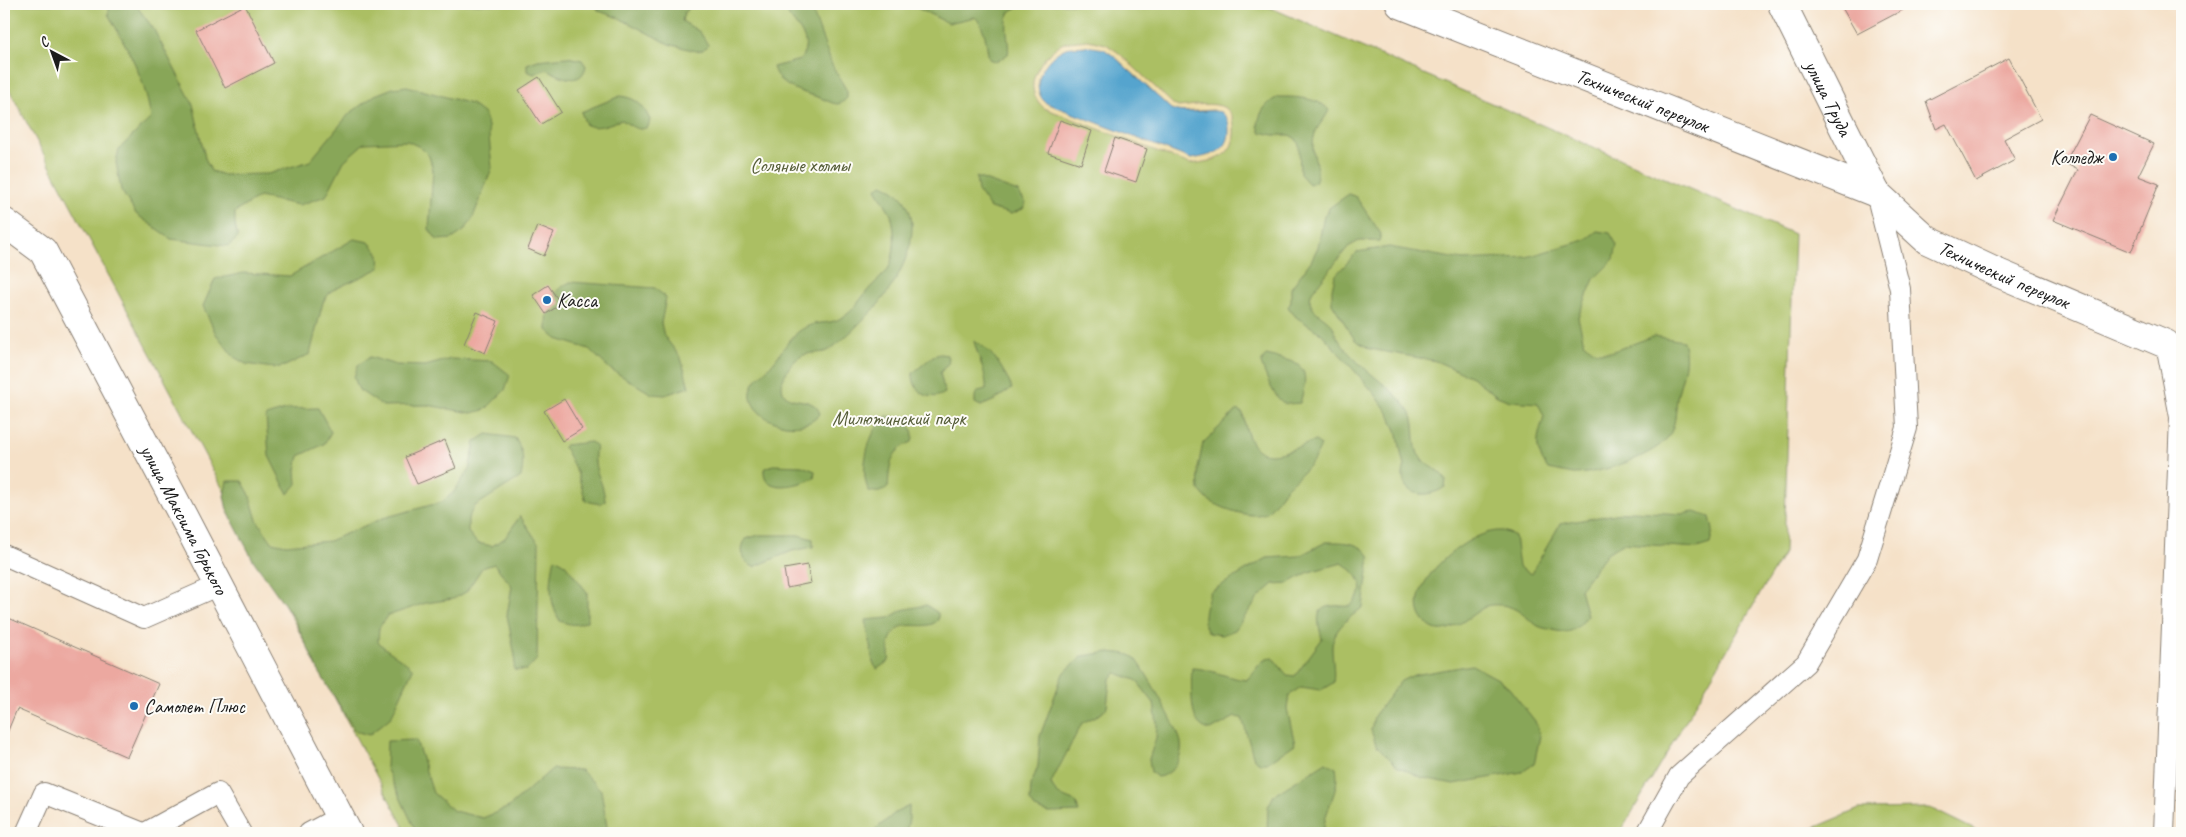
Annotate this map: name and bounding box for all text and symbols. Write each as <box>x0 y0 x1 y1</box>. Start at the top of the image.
north arrow <box>28 28 78 78</box>
text: С <box>36 33 54 51</box>
street label: улица Труда <box>1799 55 1858 142</box>
street label: Технический переулок <box>1572 63 1714 139</box>
place label: Колледж <box>2051 145 2105 170</box>
marker: Колледж <box>2107 151 2119 163</box>
park label: Соляные холмы <box>750 153 851 178</box>
street label: Технический переулок <box>1934 235 2075 315</box>
place label: Касса <box>557 288 599 313</box>
marker: Касса <box>541 294 553 306</box>
park label: Милютинский парк <box>832 406 967 431</box>
street label: улица Максима Горького <box>134 439 234 600</box>
place label: Самолет Плюс <box>144 694 246 719</box>
marker: Самолет Плюс <box>128 700 140 712</box>

